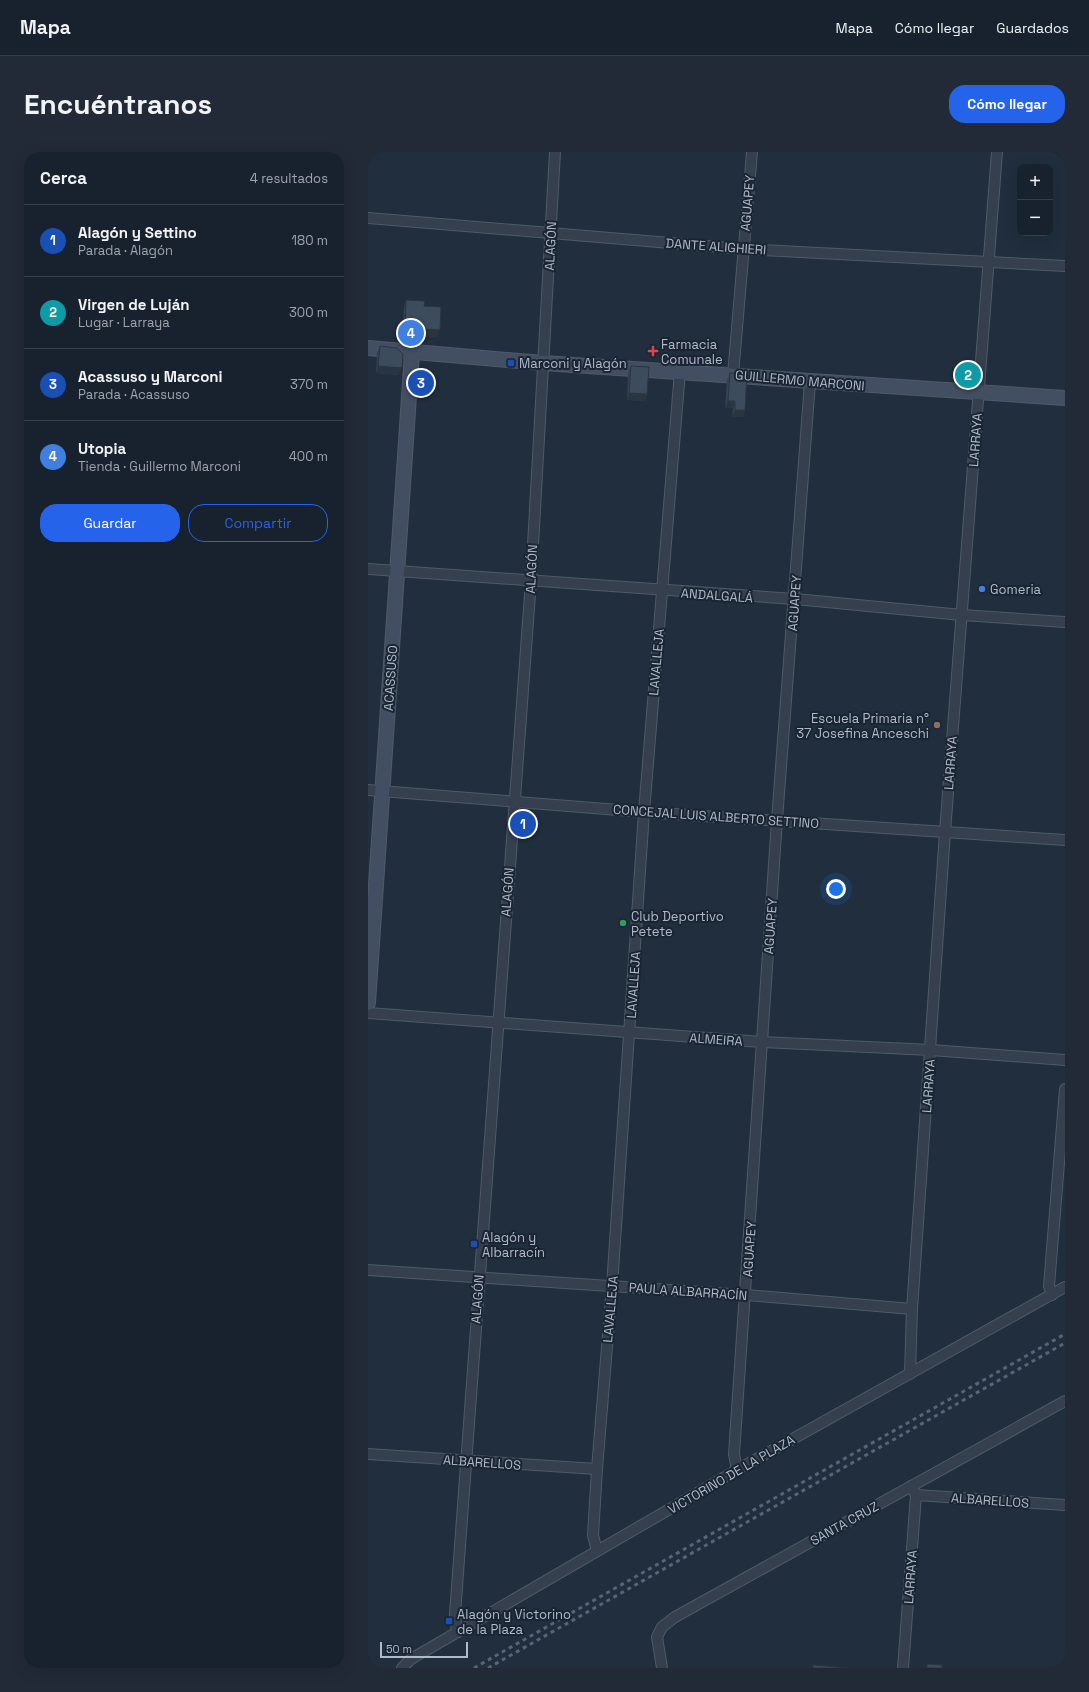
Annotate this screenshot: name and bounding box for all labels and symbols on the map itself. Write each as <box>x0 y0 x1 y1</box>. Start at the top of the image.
street label: AGUAPEY <box>737 174 758 232</box>
street label: ALAGÓN <box>541 221 560 271</box>
street label: DANTE ALIGHIERI <box>665 235 767 258</box>
pin: 4 <box>398 318 424 348</box>
place label: Farmacia Comunale <box>661 336 723 368</box>
marker: Farmacia Comunale <box>648 346 658 356</box>
place label: Marconi y Alagón <box>519 355 627 372</box>
marker: Marconi y Alagón <box>506 358 516 368</box>
pin: 2 <box>955 360 981 390</box>
street label: GUILLERMO MARCONI <box>735 366 865 395</box>
pin: 3 <box>408 368 434 398</box>
street label: LARRAYA <box>965 412 986 468</box>
street label: ALAGÓN <box>522 544 541 594</box>
street label: AGUAPEY <box>784 574 805 632</box>
place label: Gomeria <box>990 581 1042 598</box>
street label: ANDALGALÁ <box>680 584 754 607</box>
marker: Gomeria <box>977 584 987 594</box>
street label: LAVALLEJA <box>645 628 668 696</box>
street label: ACASSUSO <box>380 645 401 711</box>
place label: Escuela Primaria n° 37 Josefina Anceschi <box>796 710 929 742</box>
marker: Escuela Primaria n° 37 Josefina Anceschi <box>932 720 942 730</box>
street label: LARRAYA <box>940 735 961 791</box>
street label: CONCEJAL LUIS ALBERTO SETTINO <box>612 801 820 832</box>
pin: 1 <box>510 809 536 839</box>
street label: ALAGÓN <box>497 867 518 917</box>
your location <box>826 879 846 899</box>
street label: AGUAPEY <box>760 897 781 955</box>
place label: Club Deportivo Petete <box>631 908 724 940</box>
marker: Club Deportivo Petete <box>618 918 628 928</box>
street label: LAVALLEJA <box>623 951 644 1019</box>
street label: ALMEIRA <box>689 1029 743 1050</box>
street label: LARRAYA <box>918 1058 939 1114</box>
street label: AGUAPEY <box>739 1220 760 1278</box>
place label: Alagón y Albarracín <box>482 1229 545 1261</box>
marker: Alagón y Albarracín <box>469 1239 479 1249</box>
street label: ALAGÓN <box>467 1274 488 1324</box>
street label: LAVALLEJA <box>599 1275 622 1343</box>
street label: PAULA ALBARRACÍN <box>628 1279 748 1304</box>
street label: VICTORINO DE LA PLAZA <box>665 1431 798 1518</box>
street label: ALBARELLOS <box>442 1451 522 1474</box>
street label: ALBARELLOS <box>950 1489 1030 1512</box>
street label: SANTA CRUZ <box>807 1498 881 1549</box>
street label: LARRAYA <box>900 1549 921 1605</box>
place label: Alagón y Victorino de la Plaza <box>457 1606 571 1638</box>
marker: Alagón y Victorino de la Plaza <box>444 1616 454 1626</box>
scale bar <box>380 1640 468 1659</box>

